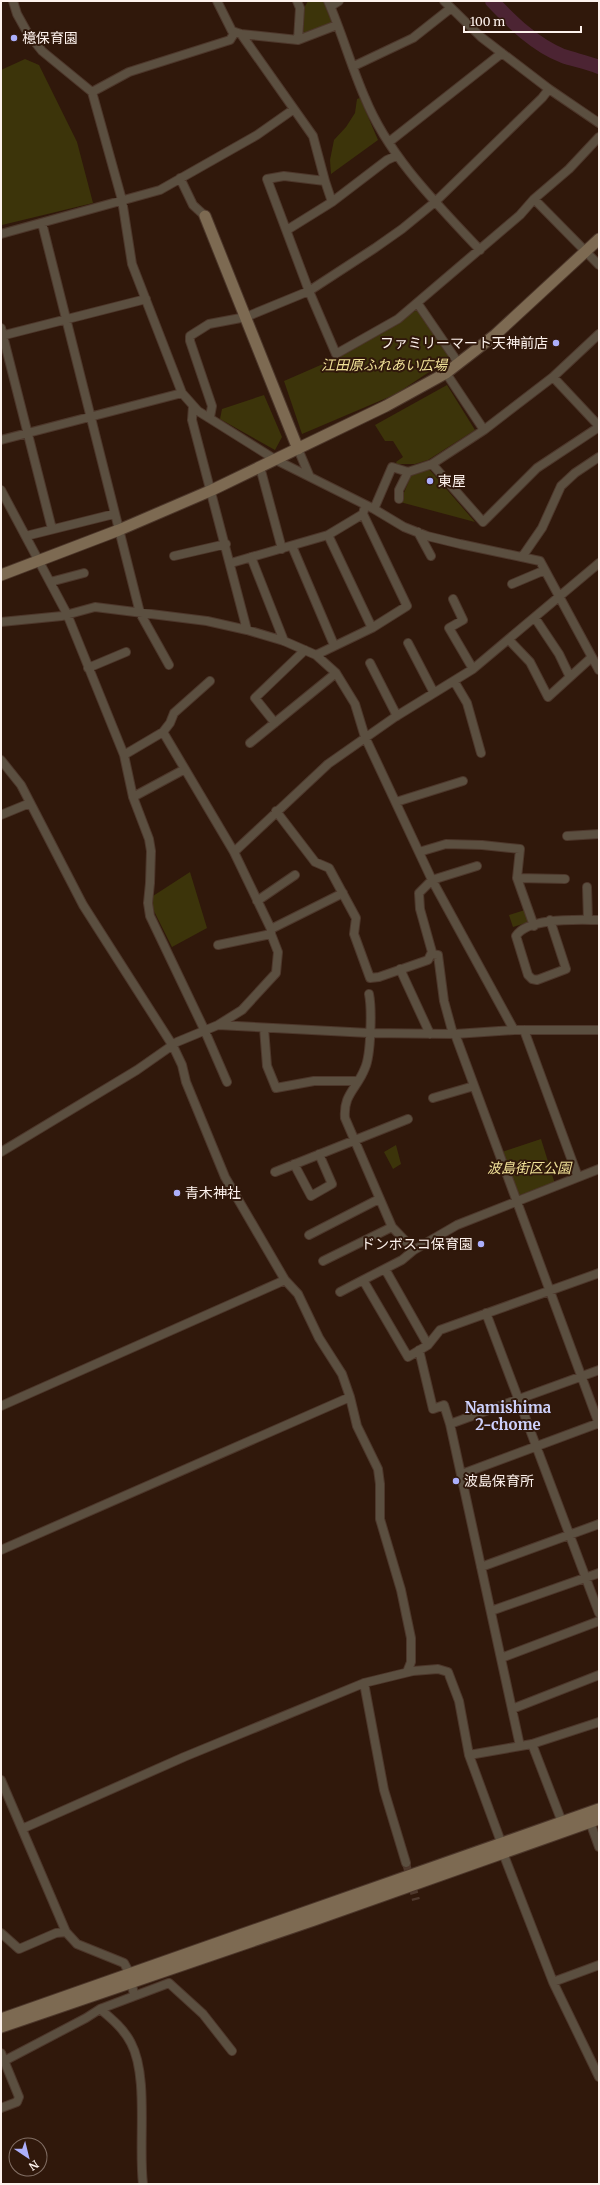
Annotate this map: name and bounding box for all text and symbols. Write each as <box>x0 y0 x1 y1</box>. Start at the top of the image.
scale bar <box>464 8 581 34</box>
text: 100 m <box>470 14 505 29</box>
place label: 檍保育園 <box>22 29 78 47</box>
marker: 檍保育園 <box>9 33 19 43</box>
place label: ファミリーマート天神前店 <box>380 334 548 352</box>
marker: ファミリーマート天神前店 <box>551 338 561 348</box>
park label: 江田原ふれあい広場 <box>321 356 449 374</box>
place label: 東屋 <box>438 472 466 490</box>
marker: 東屋 <box>425 476 435 486</box>
park label: 波島街区公園 <box>487 1159 573 1177</box>
place label: 青木神社 <box>185 1184 241 1202</box>
marker: 青木神社 <box>172 1188 182 1198</box>
place label: ドンボスコ保育園 <box>361 1235 473 1253</box>
marker: ドンボスコ保育園 <box>476 1239 486 1249</box>
district label: Namishima 2-chome <box>465 1398 552 1434</box>
place label: 波島保育所 <box>464 1472 534 1490</box>
marker: 波島保育所 <box>451 1476 461 1486</box>
north arrow <box>8 2137 48 2177</box>
text: N <box>26 2157 41 2174</box>

